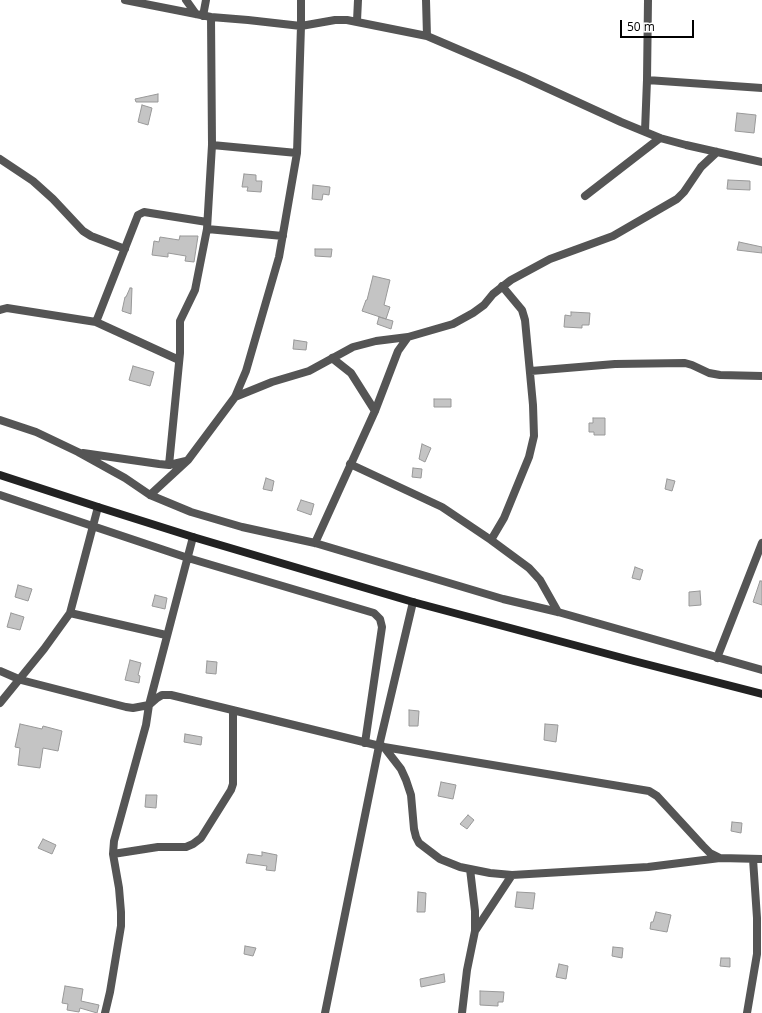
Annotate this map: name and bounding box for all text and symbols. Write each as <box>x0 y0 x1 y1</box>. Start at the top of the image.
scale bar <box>622 12 696 38</box>
text: 50 m <box>627 18 655 35</box>

